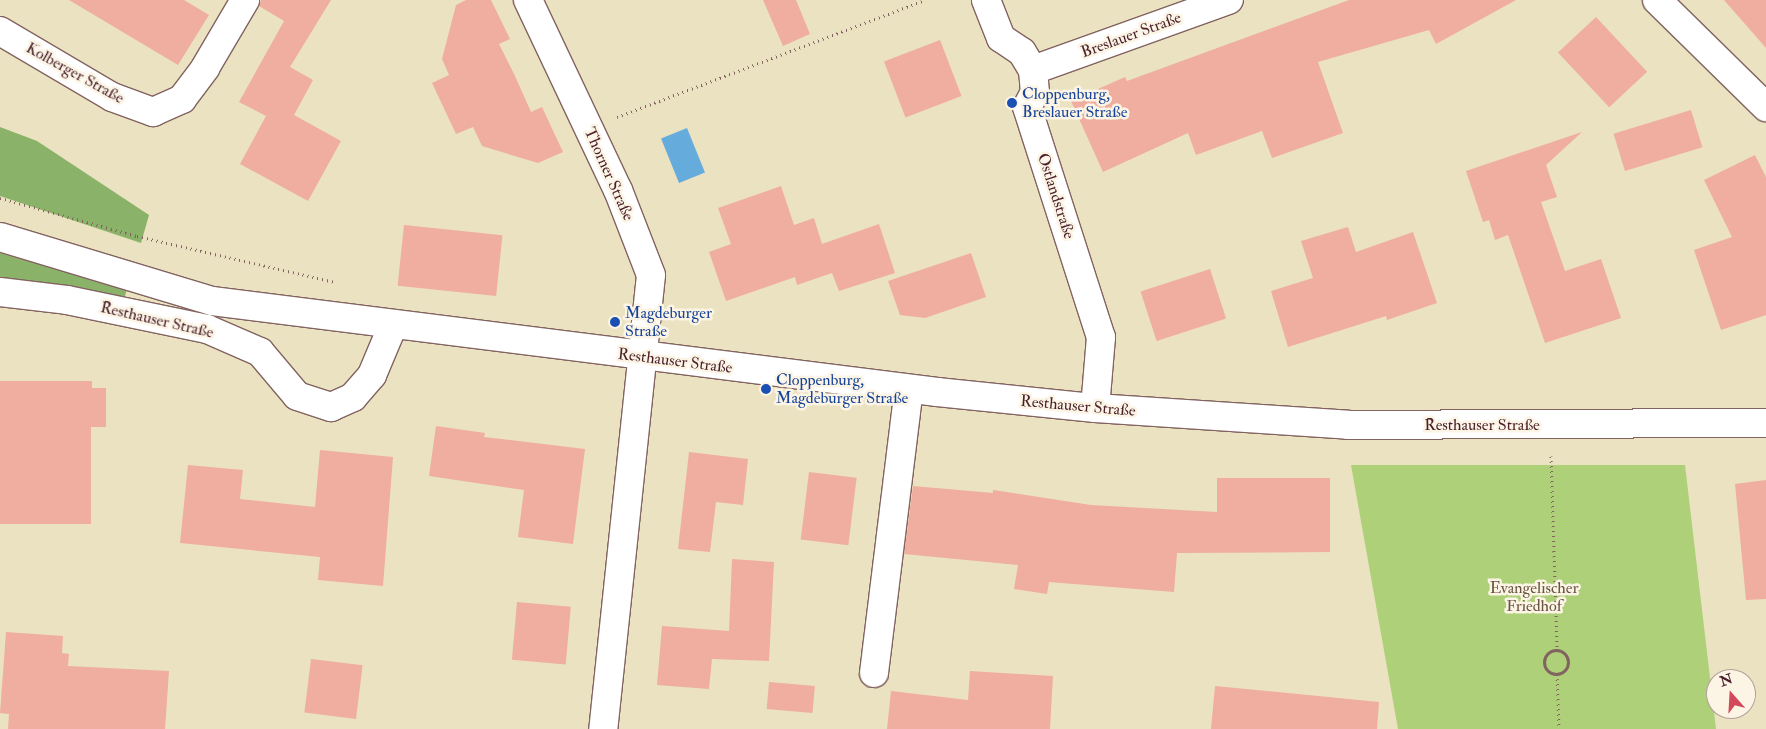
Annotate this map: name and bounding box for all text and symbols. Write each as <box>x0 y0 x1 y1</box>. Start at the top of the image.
street label: Breslauer Straße <box>1078 8 1184 62</box>
street label: Kolberger Straße <box>23 38 127 108</box>
place label: Cloppenburg, Breslauer Straße <box>1022 84 1127 122</box>
marker: Cloppenburg, Breslauer Straße <box>1006 97 1018 109</box>
street label: Thorner Straße <box>580 124 638 224</box>
street label: Ostlandstraße <box>1033 151 1079 241</box>
street label: Resthauser Straße <box>99 298 215 342</box>
place label: Magdeburger Straße <box>625 303 712 341</box>
marker: Magdeburger Straße <box>609 316 621 328</box>
street label: Resthauser Straße <box>617 344 733 378</box>
place label: Cloppenburg, Magdeburger Straße <box>776 370 908 408</box>
marker: Cloppenburg, Magdeburger Straße <box>760 383 772 395</box>
street label: Resthauser Straße <box>1020 391 1136 421</box>
street label: Resthauser Straße <box>1424 415 1540 435</box>
park label: Evangelischer Friedhof <box>1490 578 1578 616</box>
north arrow <box>1706 669 1756 719</box>
text: N <box>1718 670 1735 690</box>

